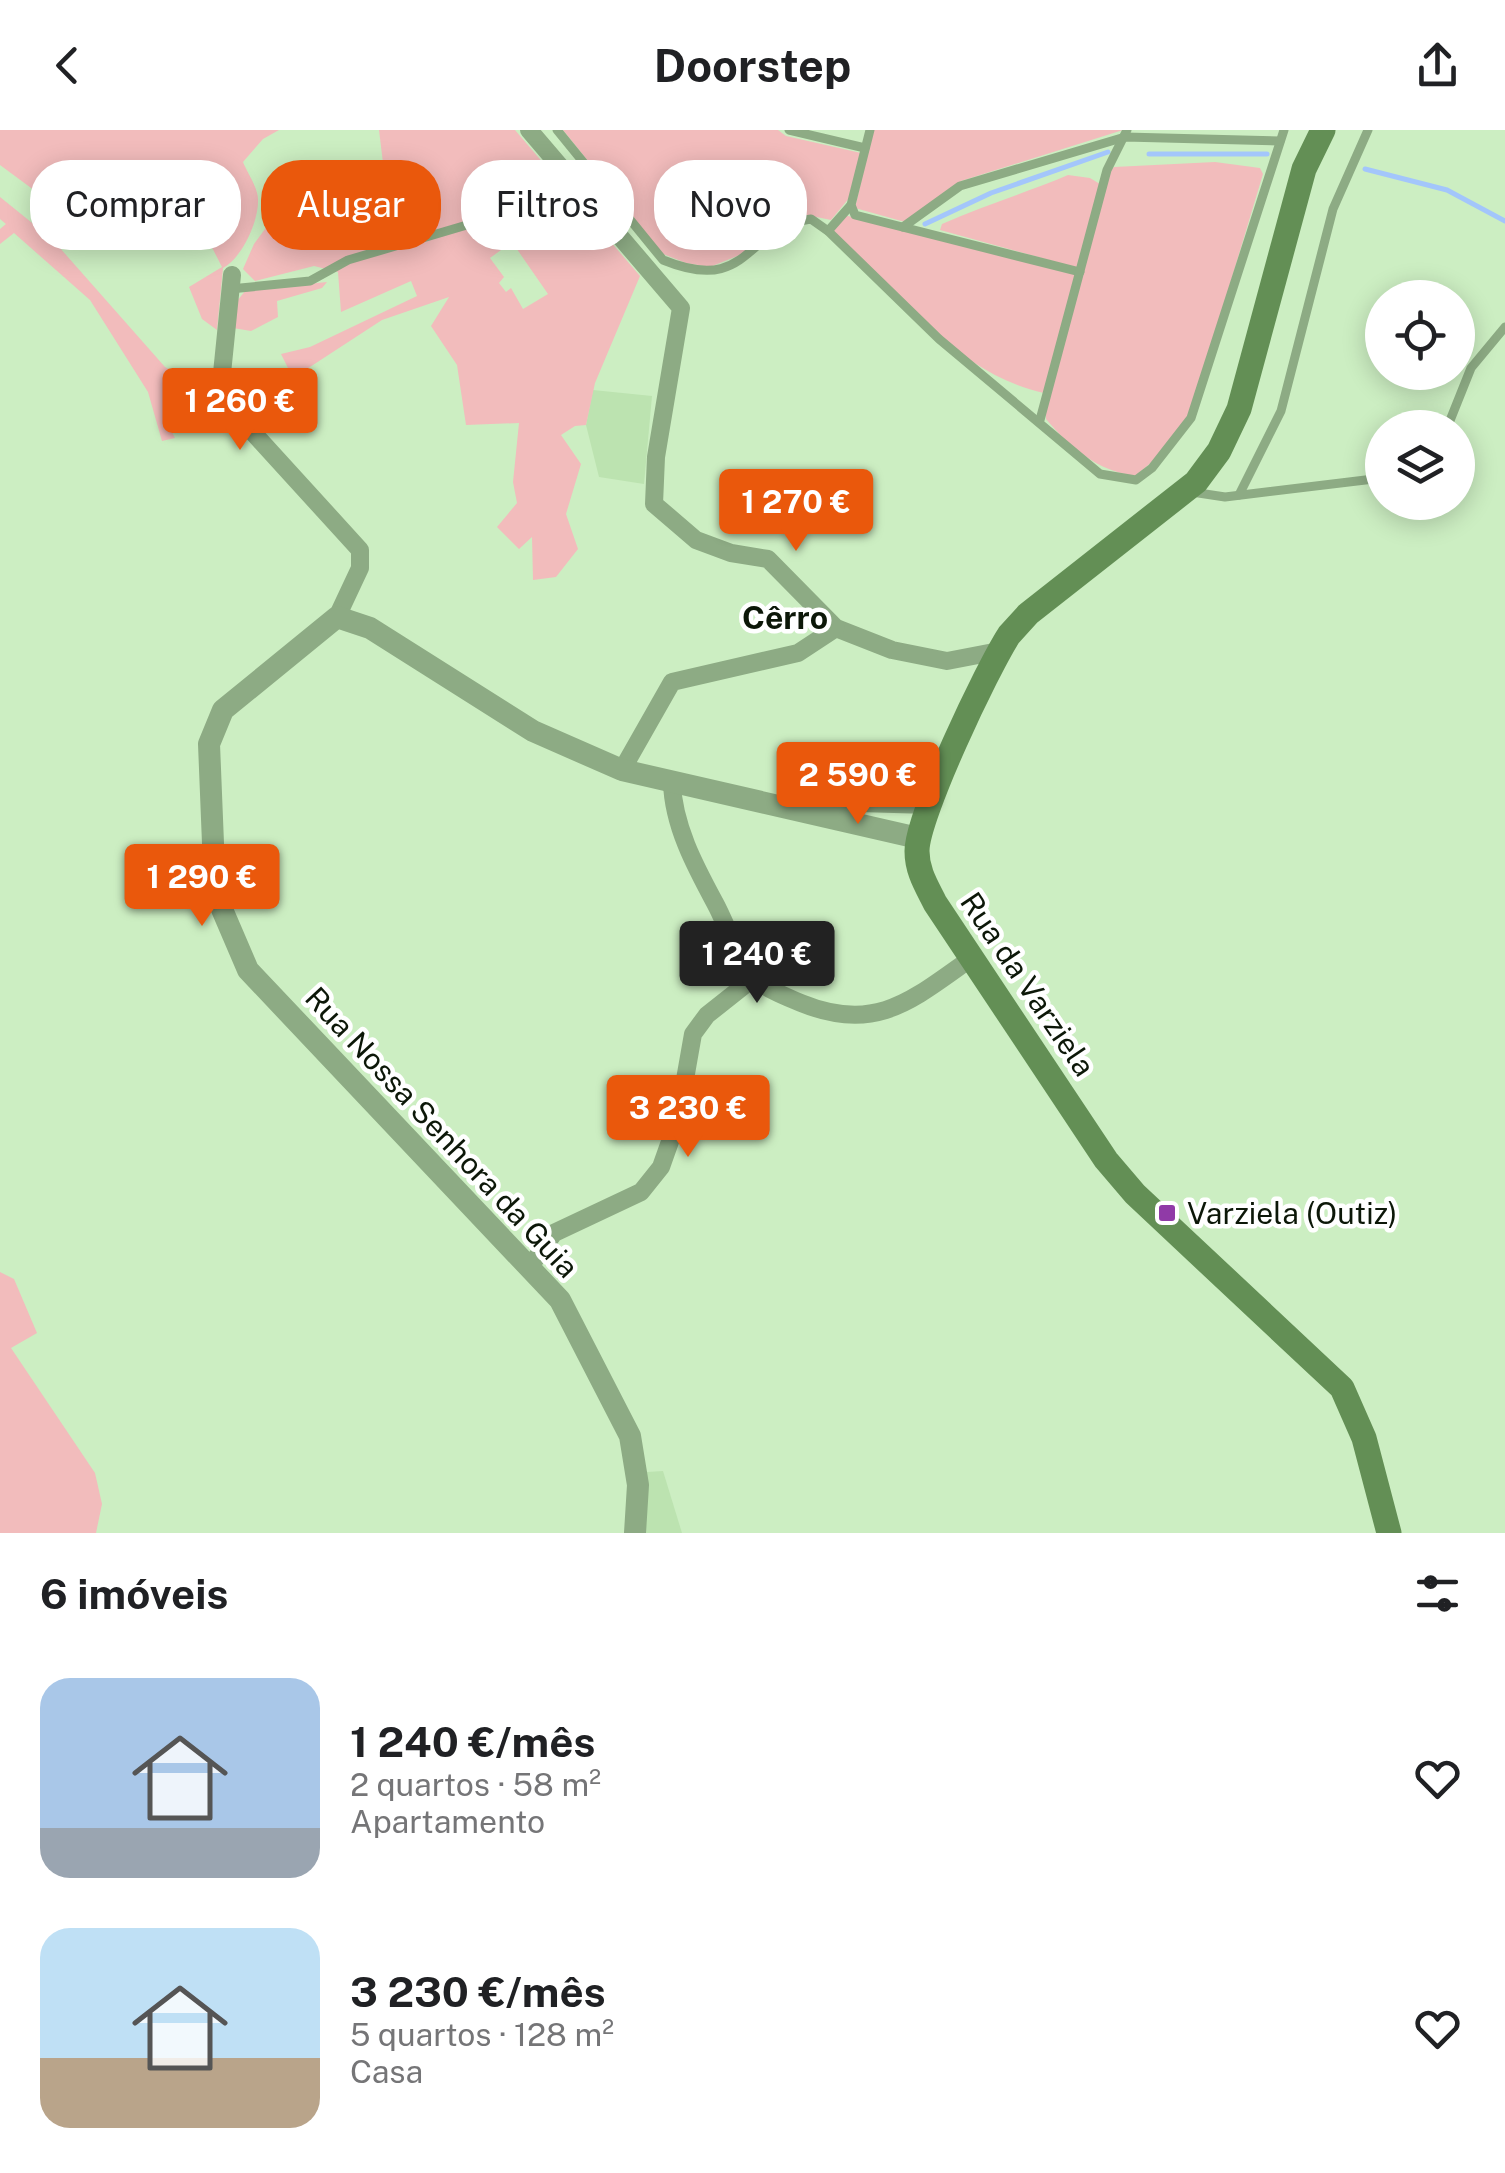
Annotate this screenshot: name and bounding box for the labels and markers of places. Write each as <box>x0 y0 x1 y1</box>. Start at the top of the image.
pin: 1 260 € <box>148 368 332 453</box>
pin: 1 270 € <box>704 469 888 554</box>
pin: 2 590 € <box>766 742 950 827</box>
pin: 1 290 € <box>110 844 294 929</box>
pin: 1 240 € <box>665 921 849 1006</box>
pin: 3 230 € <box>596 1075 780 1160</box>
place label: Varziela (Outiz) <box>1187 1195 1397 1231</box>
marker: Varziela (Outiz) <box>1156 1202 1178 1224</box>

